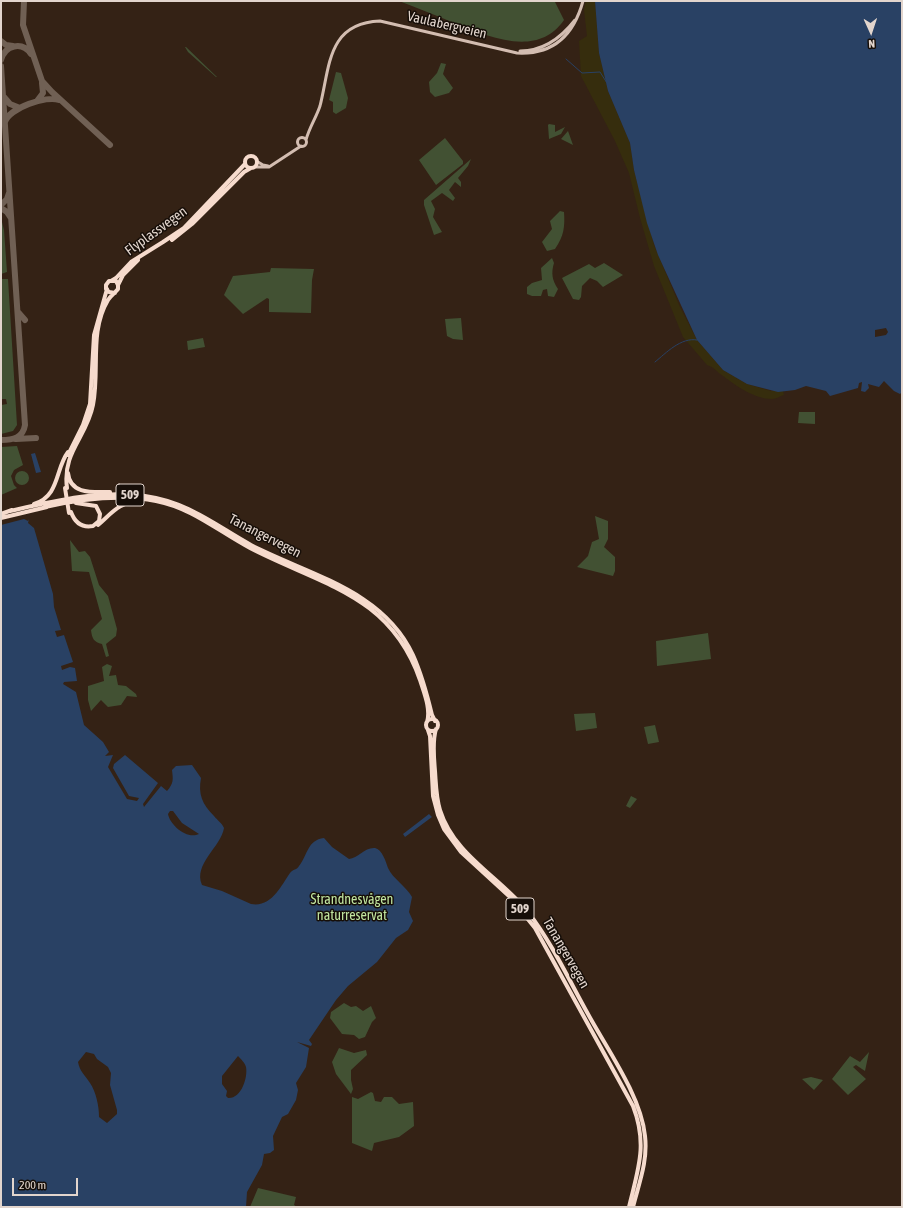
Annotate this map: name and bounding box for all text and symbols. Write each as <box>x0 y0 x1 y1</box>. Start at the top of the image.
street label: Vaulabergveien <box>406 8 488 42</box>
north arrow <box>851 12 891 52</box>
text: N <box>868 38 875 50</box>
street label: Flyplassvegen <box>122 203 190 259</box>
road number: 509 <box>116 484 144 506</box>
street label: Tanangervegen <box>226 511 304 561</box>
park label: Strandnesvågen naturreservat <box>311 892 393 924</box>
road number: 509 <box>506 898 534 920</box>
street label: Tanangervegen <box>539 915 593 991</box>
scale bar <box>14 1170 80 1196</box>
text: 200 m <box>19 1178 46 1192</box>

